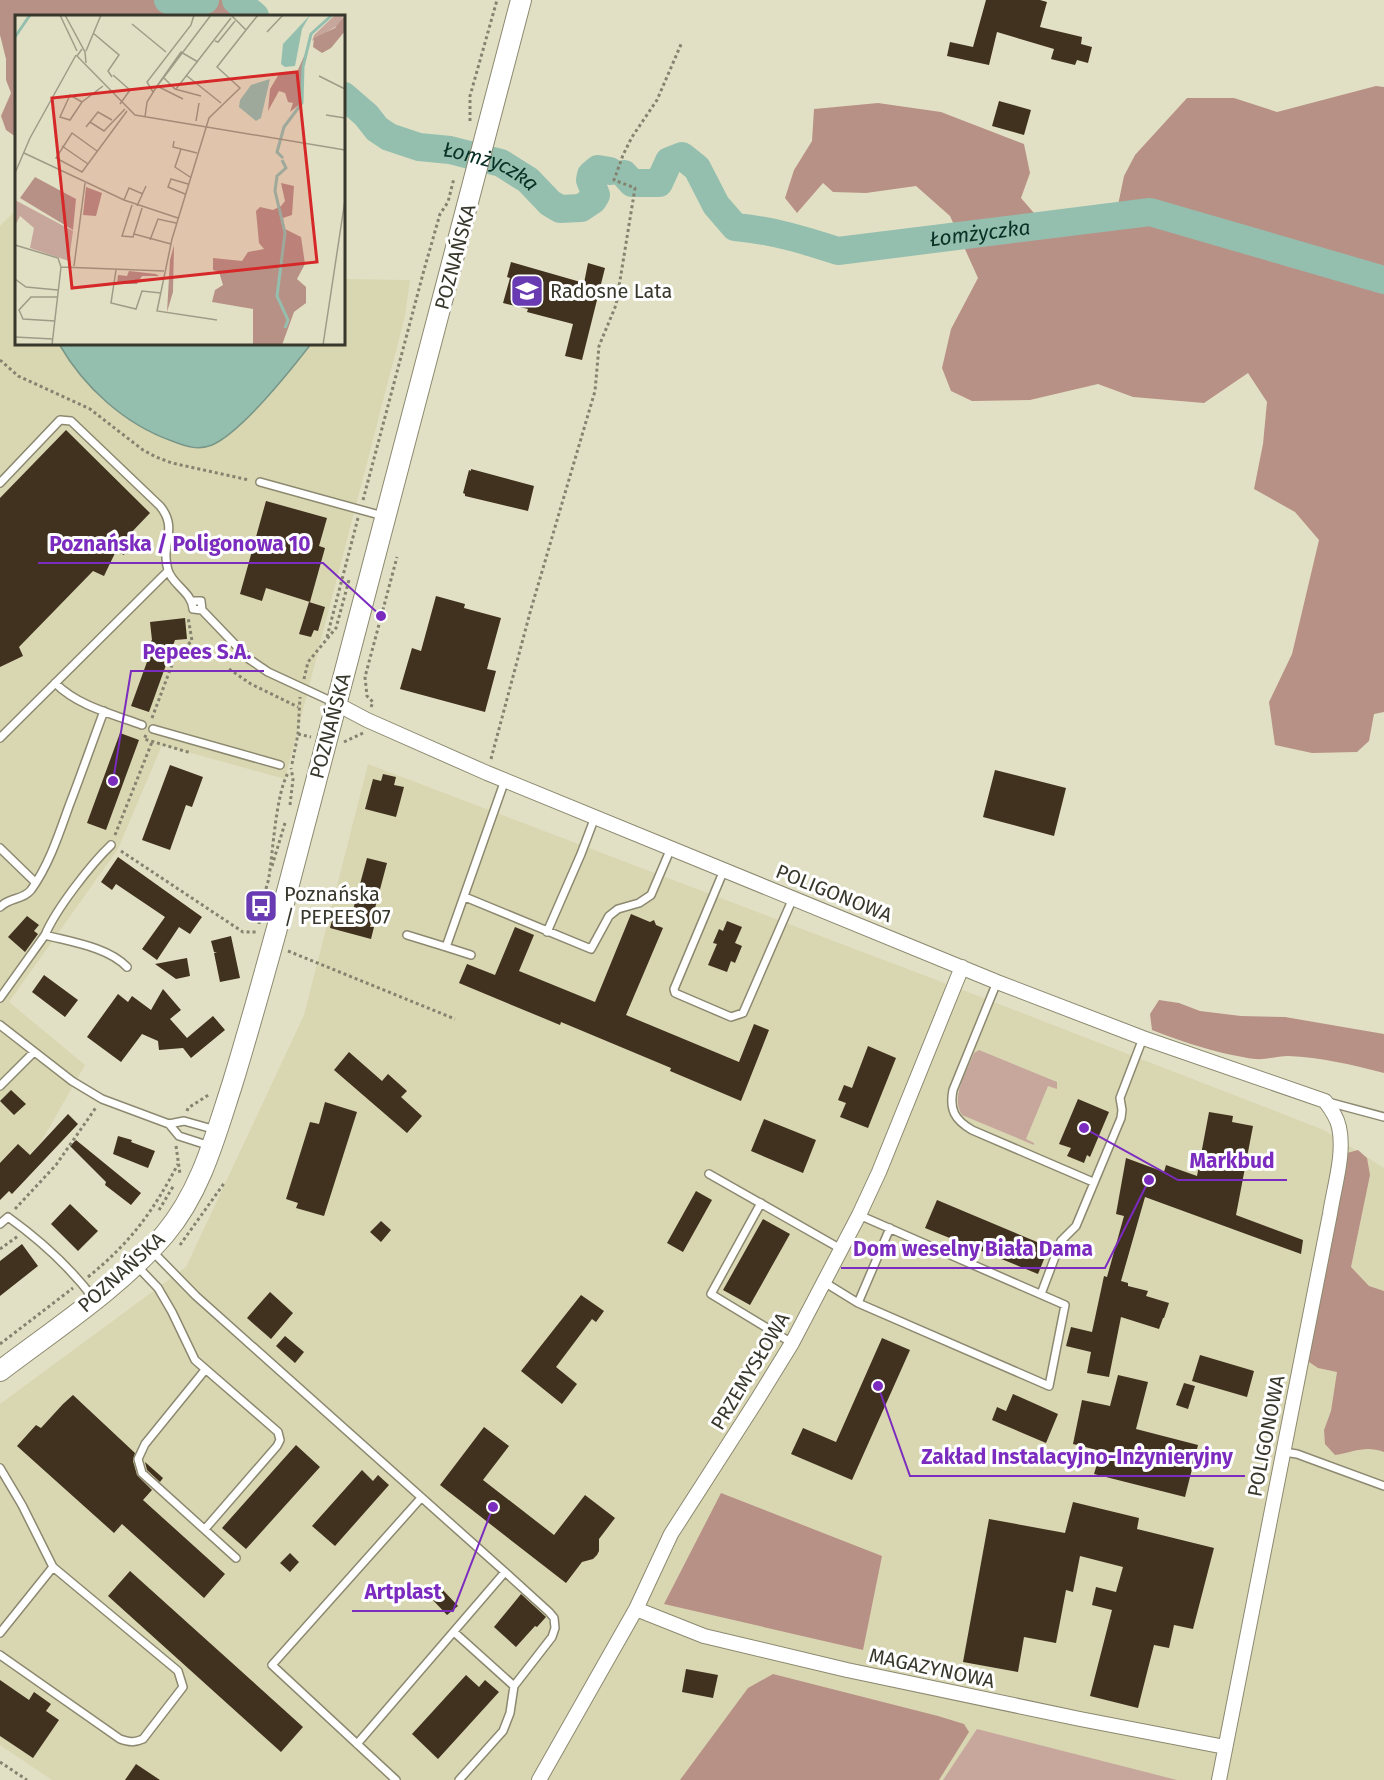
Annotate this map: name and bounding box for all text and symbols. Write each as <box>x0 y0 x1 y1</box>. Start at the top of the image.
inset map <box>15 15 345 345</box>
water label: Łomżyczka <box>442 136 544 196</box>
street label: POZNAŃSKA <box>429 201 481 312</box>
water label: Łomżyczka <box>928 214 1032 252</box>
school or university icon: Radosne Lata <box>509 273 545 309</box>
place label: Radosne Lata <box>550 279 672 303</box>
callout: Poznańska / Poligonowa 10 <box>38 524 323 563</box>
text: Poznańska / Poligonowa 10 <box>49 531 311 557</box>
callout: Pepees S.A. <box>131 632 264 671</box>
text: Pepees S.A. <box>142 639 252 665</box>
street label: POZNAŃSKA <box>304 670 356 781</box>
street label: POLIGONOWA <box>772 859 896 927</box>
place label: Poznańska / PEPEES 07 <box>284 882 391 929</box>
bus stop icon: Poznańska / PEPEES 07 <box>243 888 279 924</box>
callout: Markbud <box>1178 1141 1287 1180</box>
text: Markbud <box>1189 1148 1275 1174</box>
street label: POZNAŃSKA <box>73 1226 170 1317</box>
callout: Dom weselny Biała Dama <box>841 1229 1105 1268</box>
text: Dom weselny Biała Dama <box>853 1236 1093 1262</box>
street label: PRZEMYSŁOWA <box>706 1308 795 1434</box>
street label: POLIGONOWA <box>1242 1373 1290 1499</box>
callout: Zakład Instalacyjno-Inżynieryjny <box>910 1437 1245 1476</box>
text: Zakład Instalacyjno-Inżynieryjny <box>921 1444 1233 1470</box>
callout: Artplast <box>352 1572 453 1611</box>
text: Artplast <box>363 1579 442 1605</box>
street label: MAGAZYNOWA <box>867 1643 998 1693</box>

